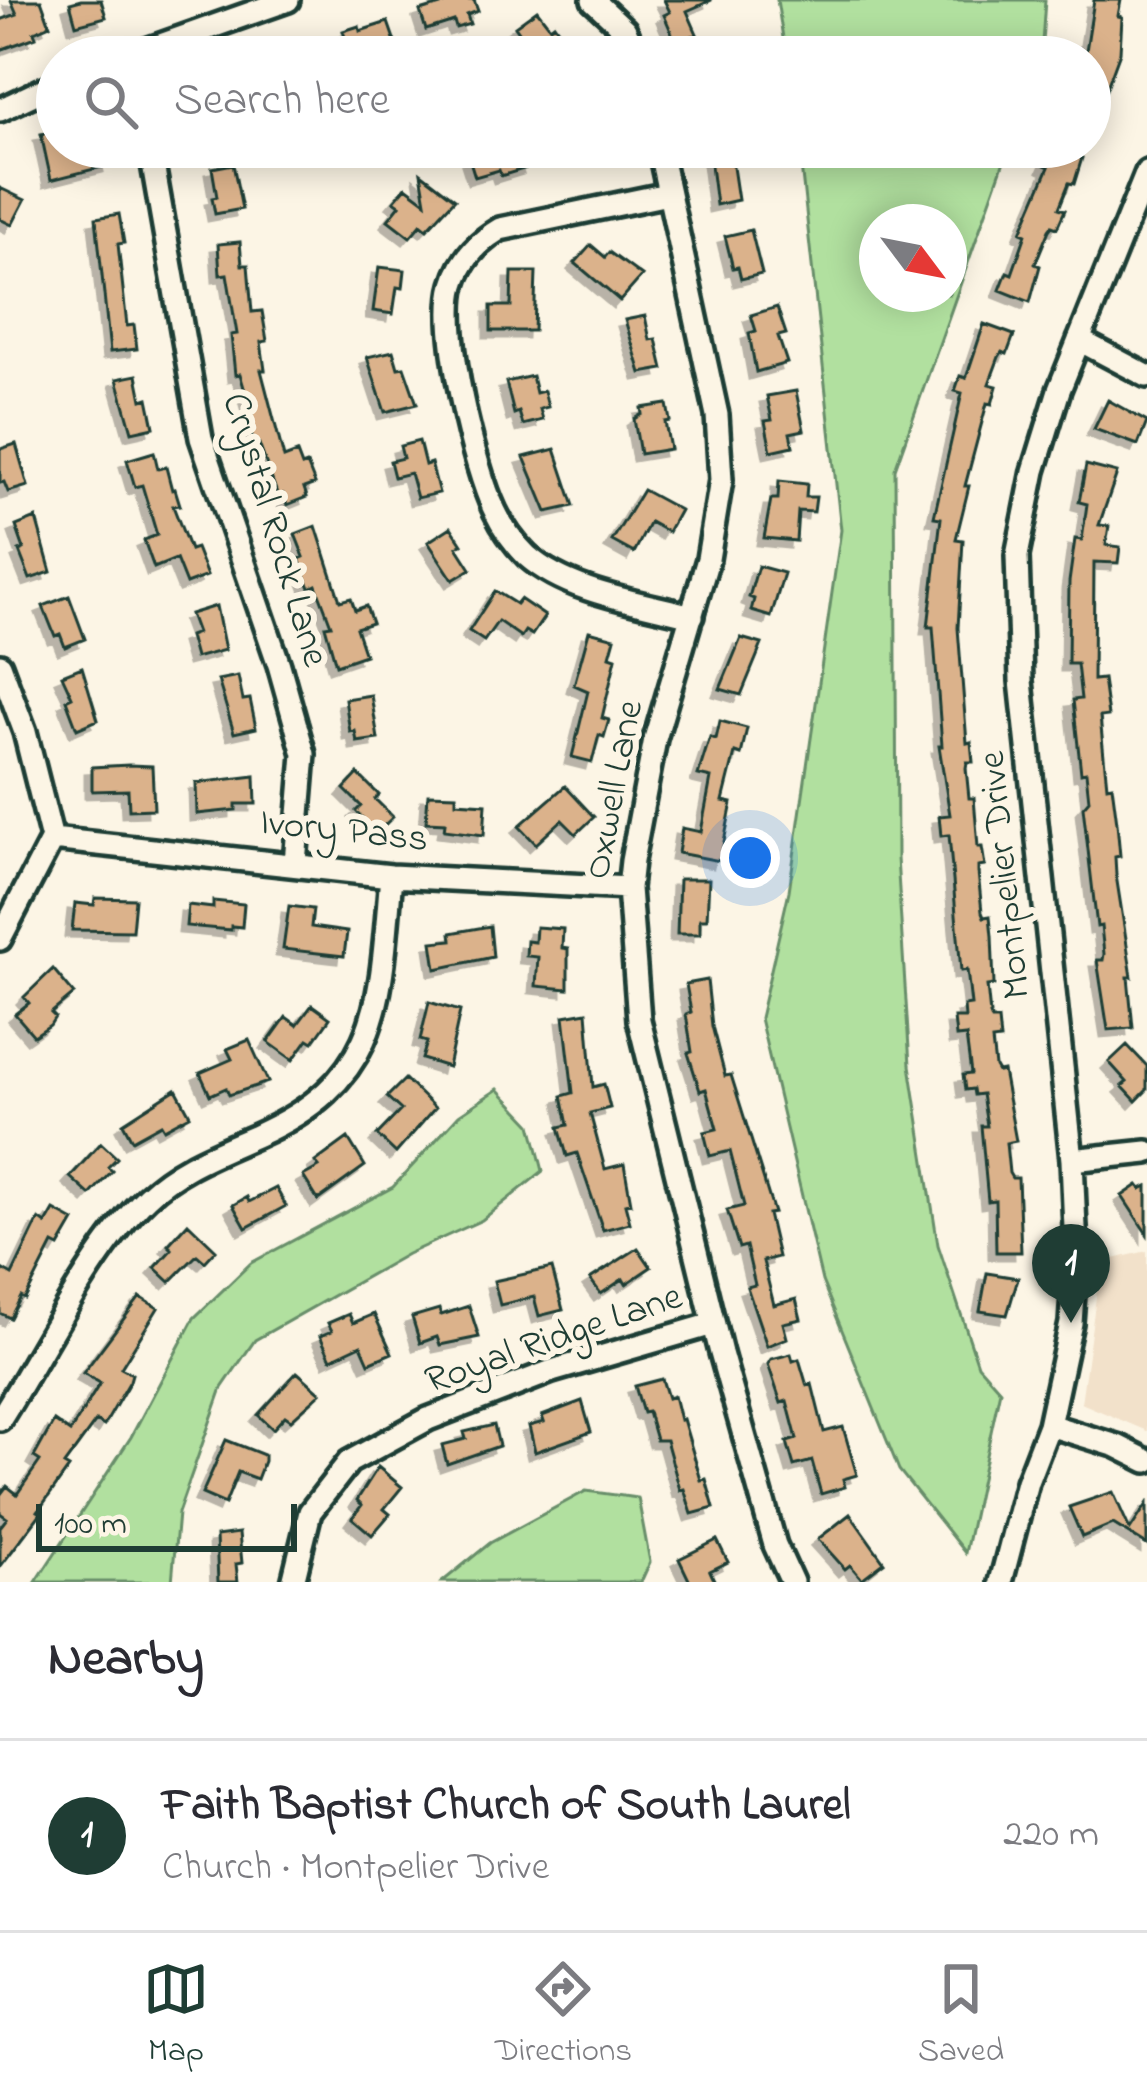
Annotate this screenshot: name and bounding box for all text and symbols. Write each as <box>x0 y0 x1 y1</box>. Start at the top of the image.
search box <box>36 36 1111 168</box>
icon: search <box>78 69 144 135</box>
text: Search here <box>174 69 390 135</box>
north arrow <box>859 204 967 312</box>
street label: Crystal Rock Lane <box>205 386 343 674</box>
street label: Oxwell Lane <box>570 695 660 884</box>
street label: Montpelier Drive <box>965 748 1047 1002</box>
street label: Ivory Pass <box>257 795 431 869</box>
your location <box>720 828 780 888</box>
pin: 1 <box>1032 1224 1110 1323</box>
street label: Royal Ridge Lane <box>418 1269 691 1411</box>
scale bar <box>36 1498 297 1551</box>
text: 100 m <box>54 1501 127 1549</box>
text: Nearby <box>48 1623 204 1698</box>
text: Faith Baptist Church of South Laurel <box>162 1774 851 1840</box>
text: 1 <box>81 1807 93 1864</box>
text: 220 m <box>1003 1807 1099 1864</box>
text: Church · Montpelier Drive <box>162 1840 549 1897</box>
tab: Map <box>143 1956 209 2076</box>
tab: Directions <box>495 1956 632 2076</box>
tab: Saved <box>918 1956 1004 2076</box>

